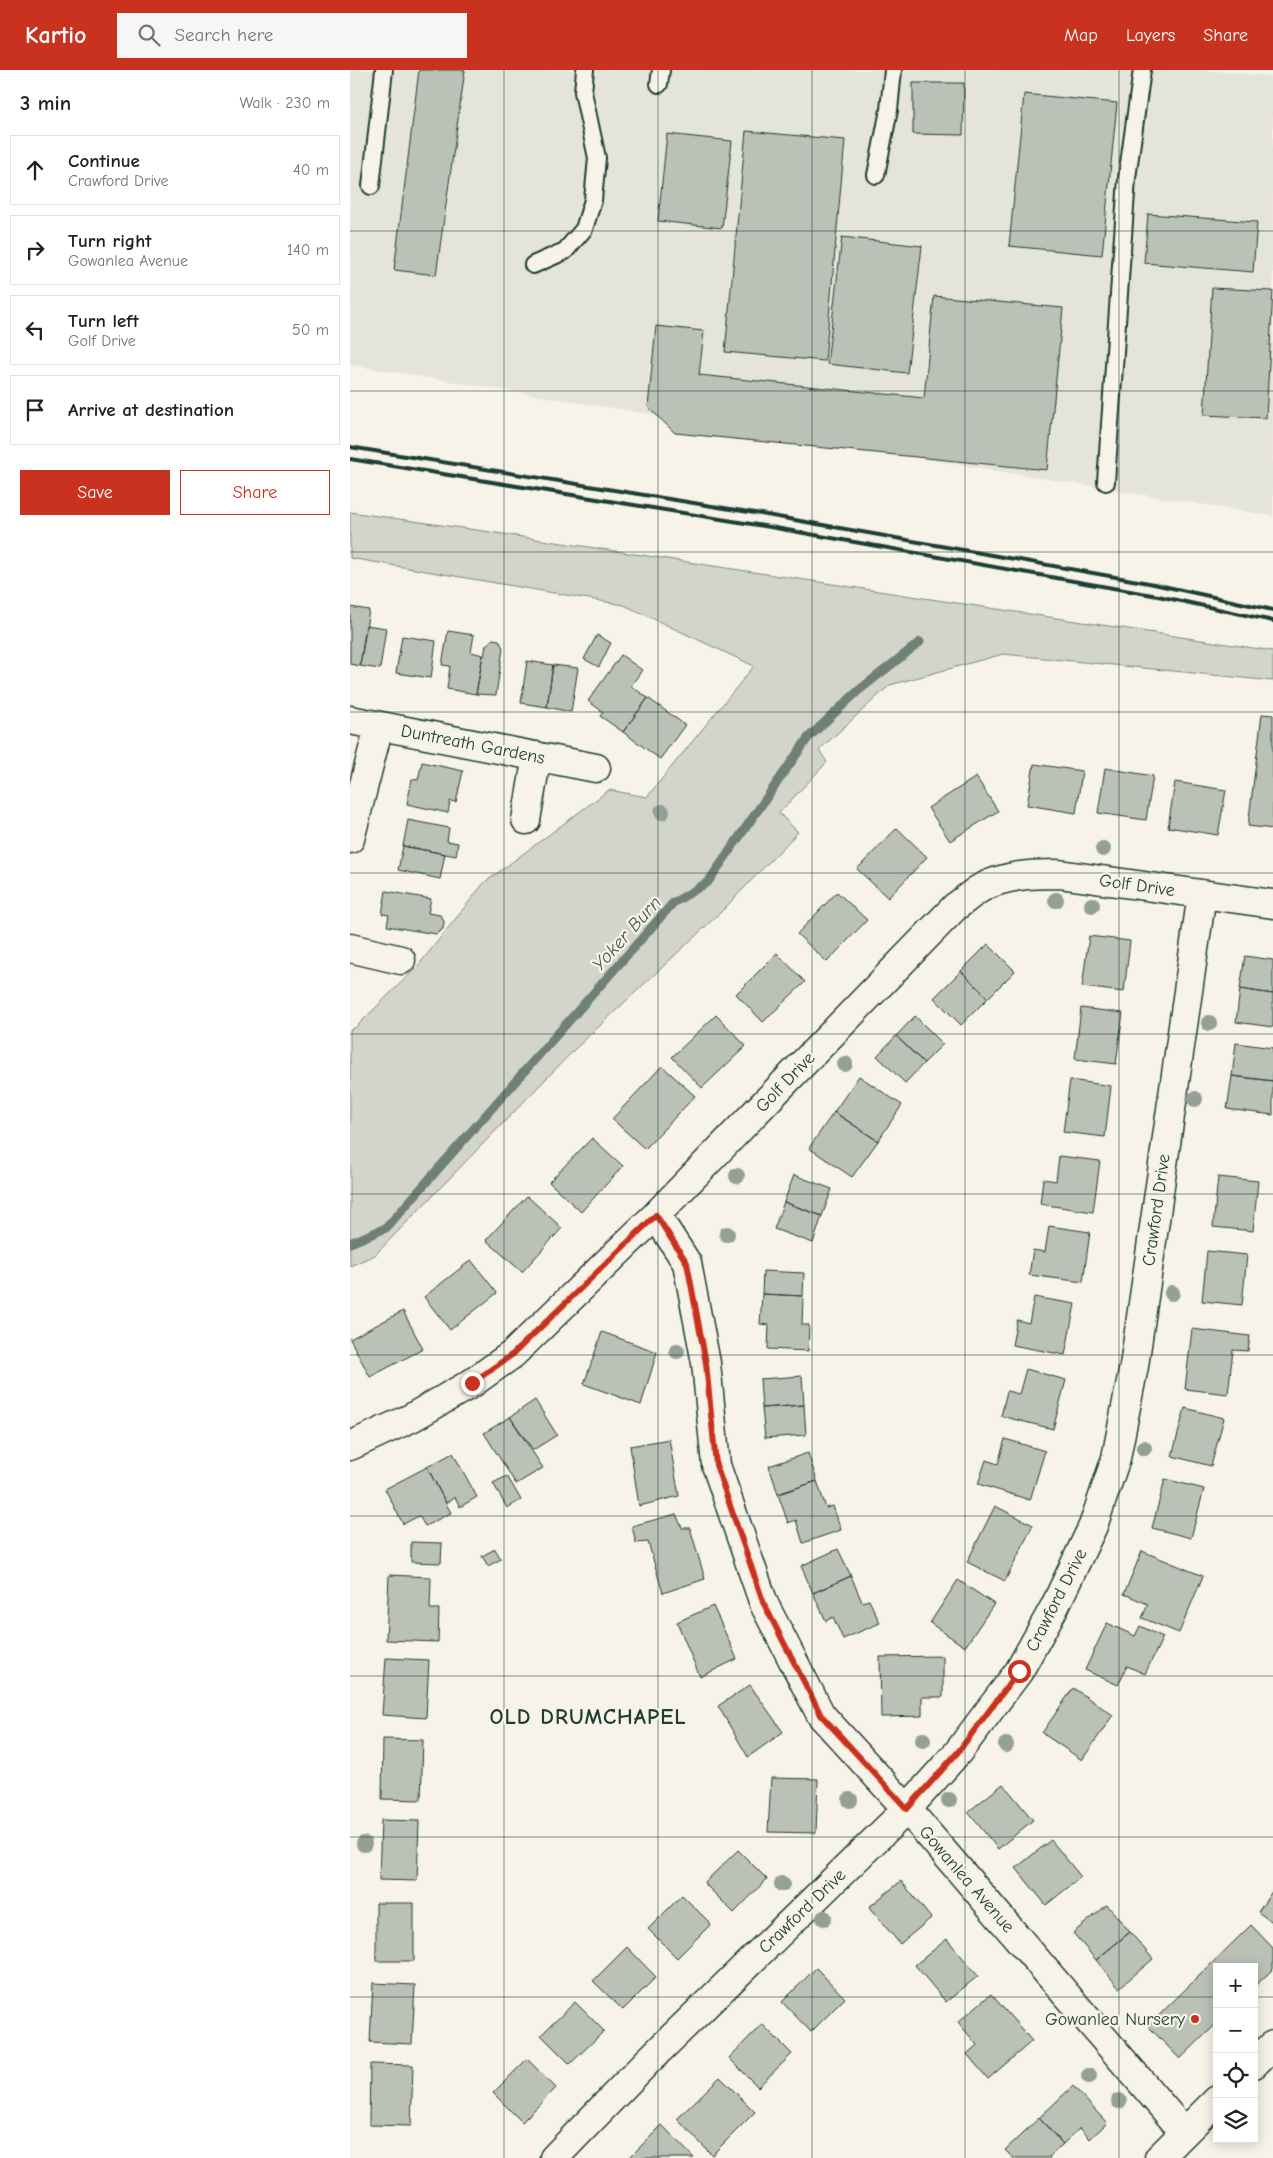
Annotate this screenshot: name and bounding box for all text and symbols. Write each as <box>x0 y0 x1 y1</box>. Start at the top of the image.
search box <box>117 13 467 58</box>
text: Kartio <box>25 21 87 49</box>
icon: search <box>135 21 163 49</box>
text: Search here <box>175 24 273 46</box>
text: Map <box>1064 25 1098 46</box>
text: Layers <box>1126 25 1175 46</box>
text: Share <box>1203 25 1248 46</box>
text: 3 min <box>20 91 71 115</box>
text: Walk · 230 m <box>239 94 330 112</box>
text: Continue <box>68 150 140 172</box>
icon: ahead <box>21 156 49 184</box>
text: 40 m <box>293 161 329 179</box>
text: Crawford Drive <box>68 172 168 190</box>
text: Turn right <box>68 230 152 252</box>
icon: right <box>21 236 49 264</box>
text: 140 m <box>287 241 329 259</box>
text: Gowanlea Avenue <box>68 252 188 270</box>
text: Turn left <box>68 310 139 332</box>
icon: left <box>21 316 49 344</box>
text: 50 m <box>292 321 329 339</box>
text: Golf Drive <box>68 332 136 350</box>
icon: arrive <box>21 396 49 424</box>
text: Arrive at destination <box>68 399 234 421</box>
button: Save <box>20 470 170 515</box>
button: Share <box>180 470 330 515</box>
street label: Duntreath Gardens <box>399 720 547 769</box>
street label: Golf Drive <box>1098 870 1176 901</box>
water label: Yoker Burn <box>588 892 666 975</box>
street label: Golf Drive <box>751 1048 819 1117</box>
street label: Crawford Drive <box>1138 1153 1175 1267</box>
route end <box>461 1372 484 1395</box>
street label: Crawford Drive <box>1021 1545 1091 1655</box>
route start <box>1008 1660 1031 1683</box>
district label: OLD DRUMCHAPEL <box>490 1704 686 1730</box>
street label: Gowanlea Avenue <box>914 1821 1019 1937</box>
street label: Crawford Drive <box>754 1865 850 1958</box>
map controls <box>1213 1963 1258 2143</box>
button: + <box>1213 1963 1258 2008</box>
button: − <box>1213 2008 1258 2053</box>
place label: Gowanlea Nursery <box>1045 2009 1186 2030</box>
marker: Gowanlea Nursery <box>1189 2013 1201 2025</box>
button: locate <box>1213 2053 1258 2098</box>
button: layers <box>1213 2098 1258 2143</box>

